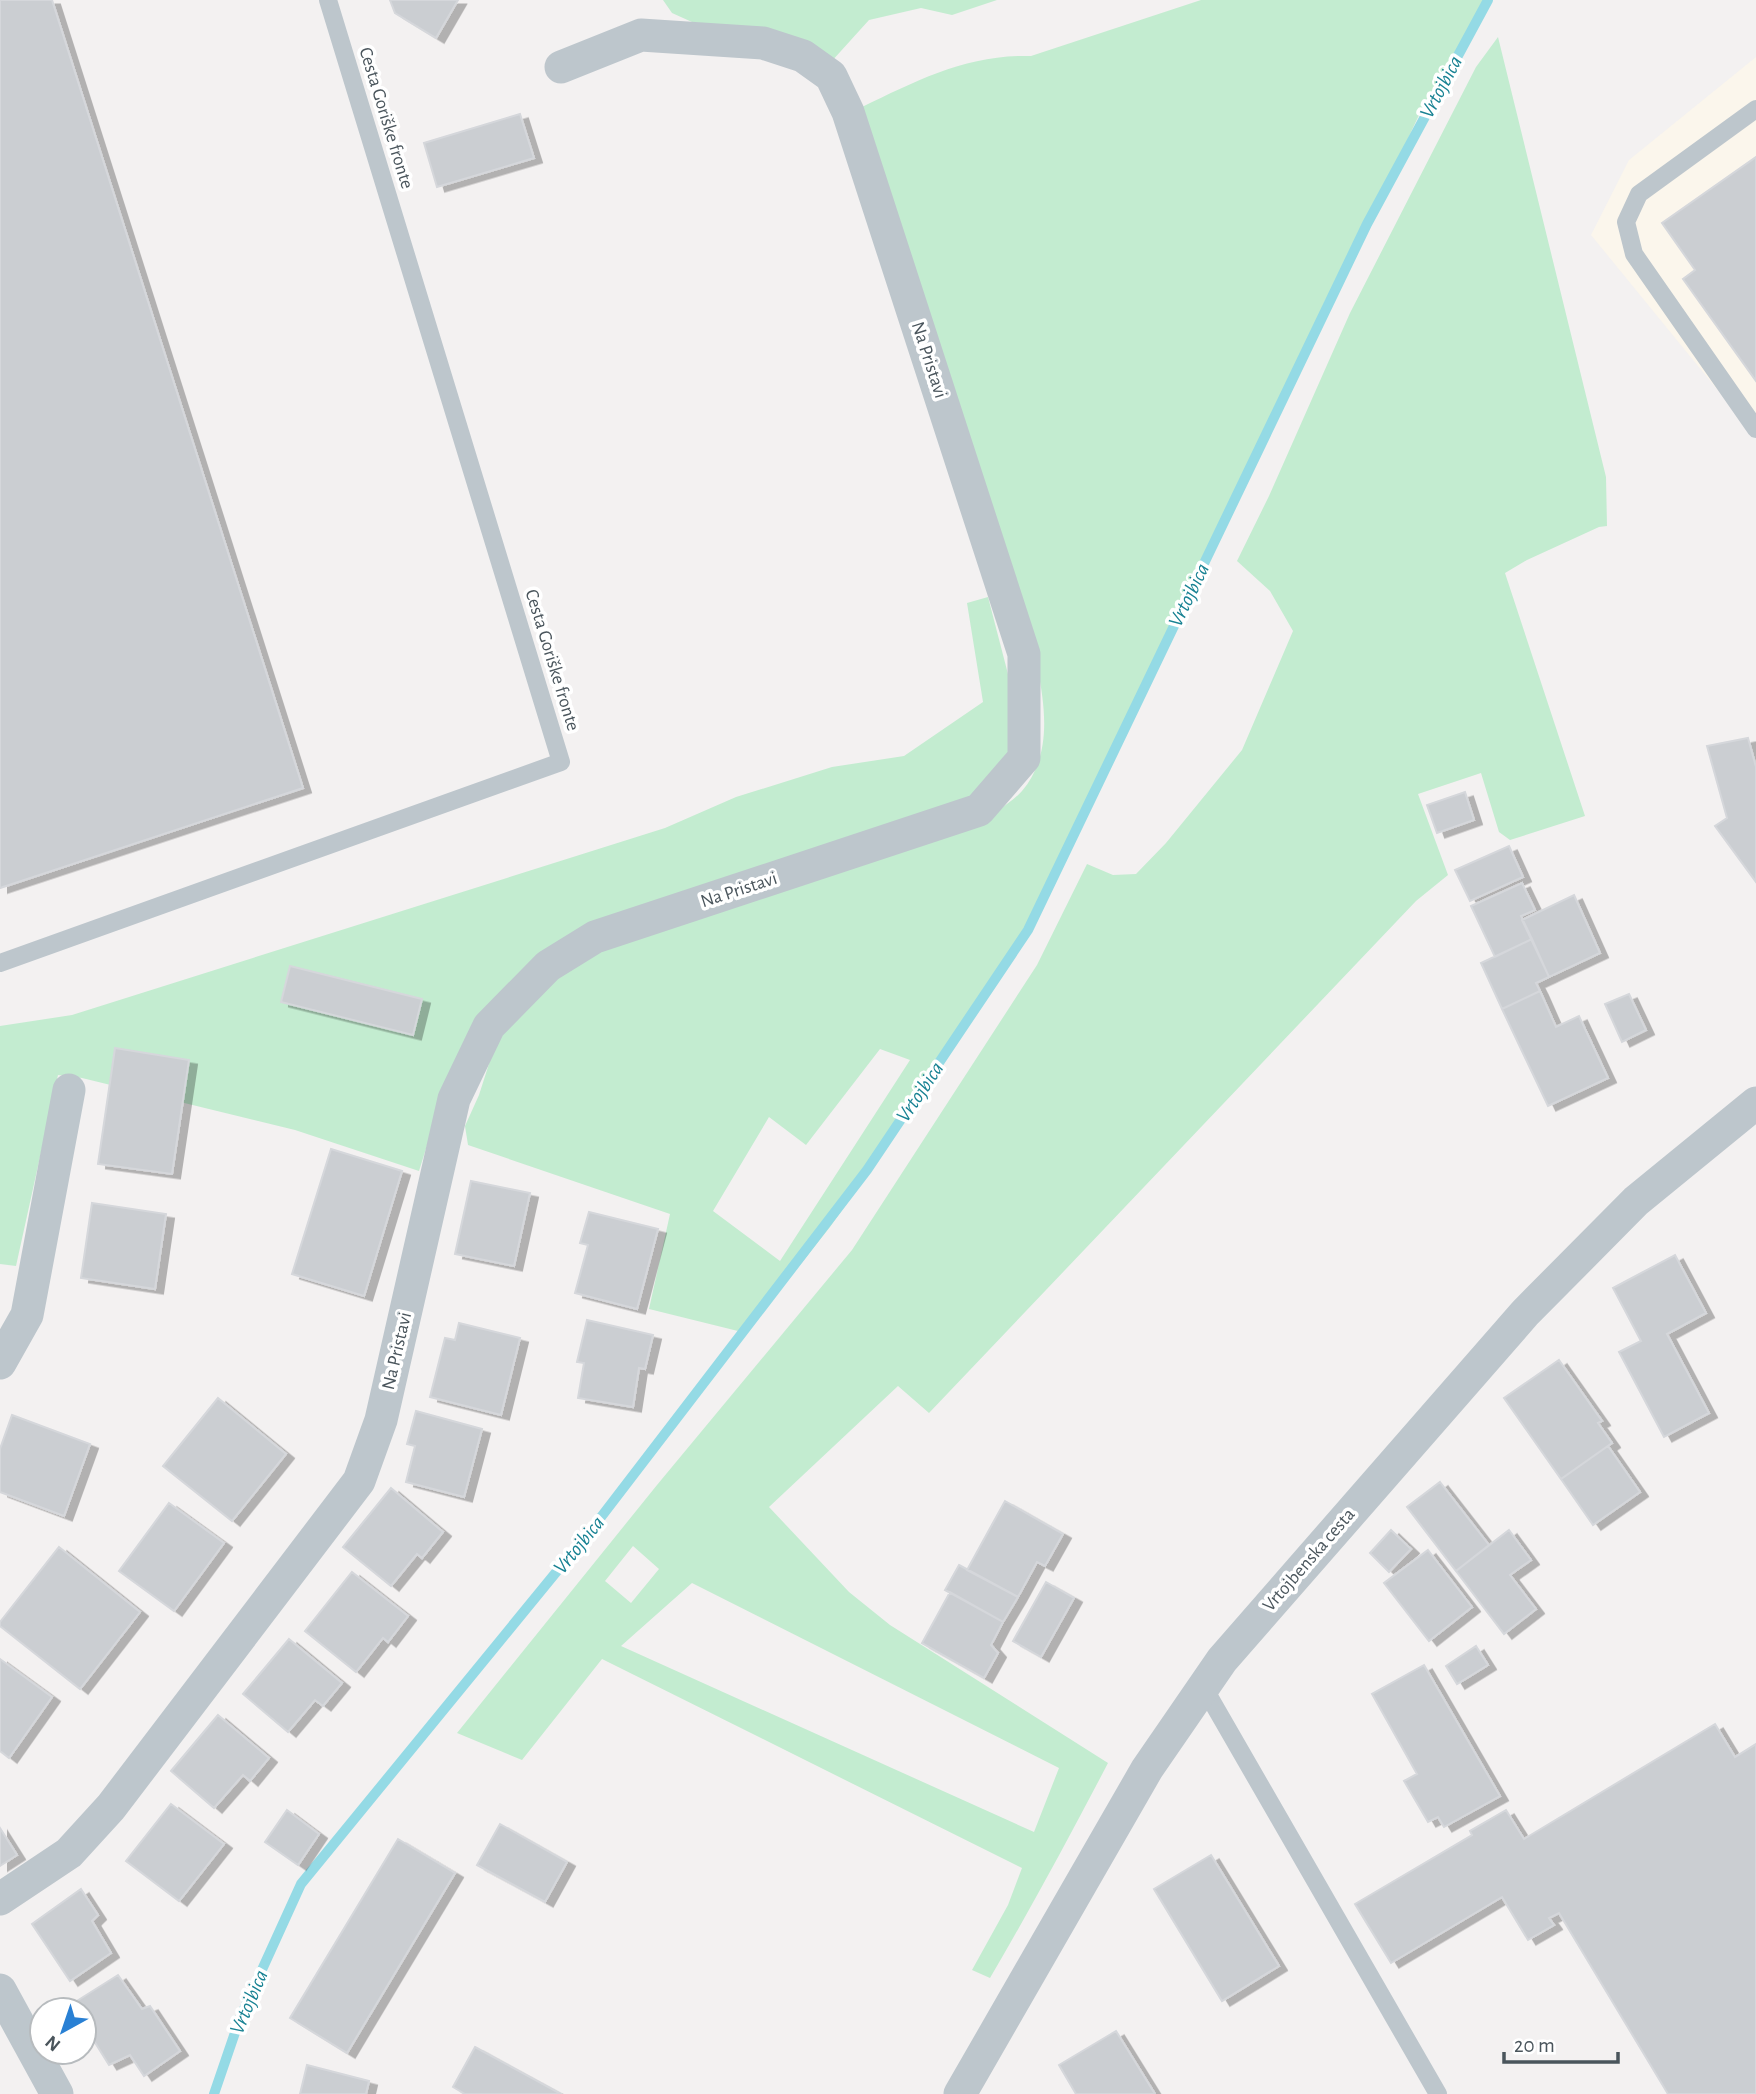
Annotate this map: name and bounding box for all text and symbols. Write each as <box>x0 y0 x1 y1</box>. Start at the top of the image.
street label: Cesta Goriške fronte <box>355 45 417 191</box>
water label: Vrtojbica <box>1416 52 1466 122</box>
street label: Na Pristavi <box>908 319 950 401</box>
water label: Vrtojbica <box>1165 560 1213 630</box>
street label: Cesta Goriške fronte <box>521 587 583 733</box>
street label: Na Pristavi <box>698 869 780 911</box>
water label: Vrtojbica <box>892 1058 948 1126</box>
street label: Na Pristavi <box>379 1310 415 1392</box>
street label: Vrtojbenska cesta <box>1259 1505 1359 1615</box>
water label: Vrtojbica <box>550 1512 608 1578</box>
water label: Vrtojbica <box>226 1967 272 2037</box>
north arrow <box>28 1996 98 2066</box>
scale bar <box>1504 2021 1618 2064</box>
text: N <box>42 2031 64 2054</box>
text: 20 m <box>1514 2035 1555 2056</box>

